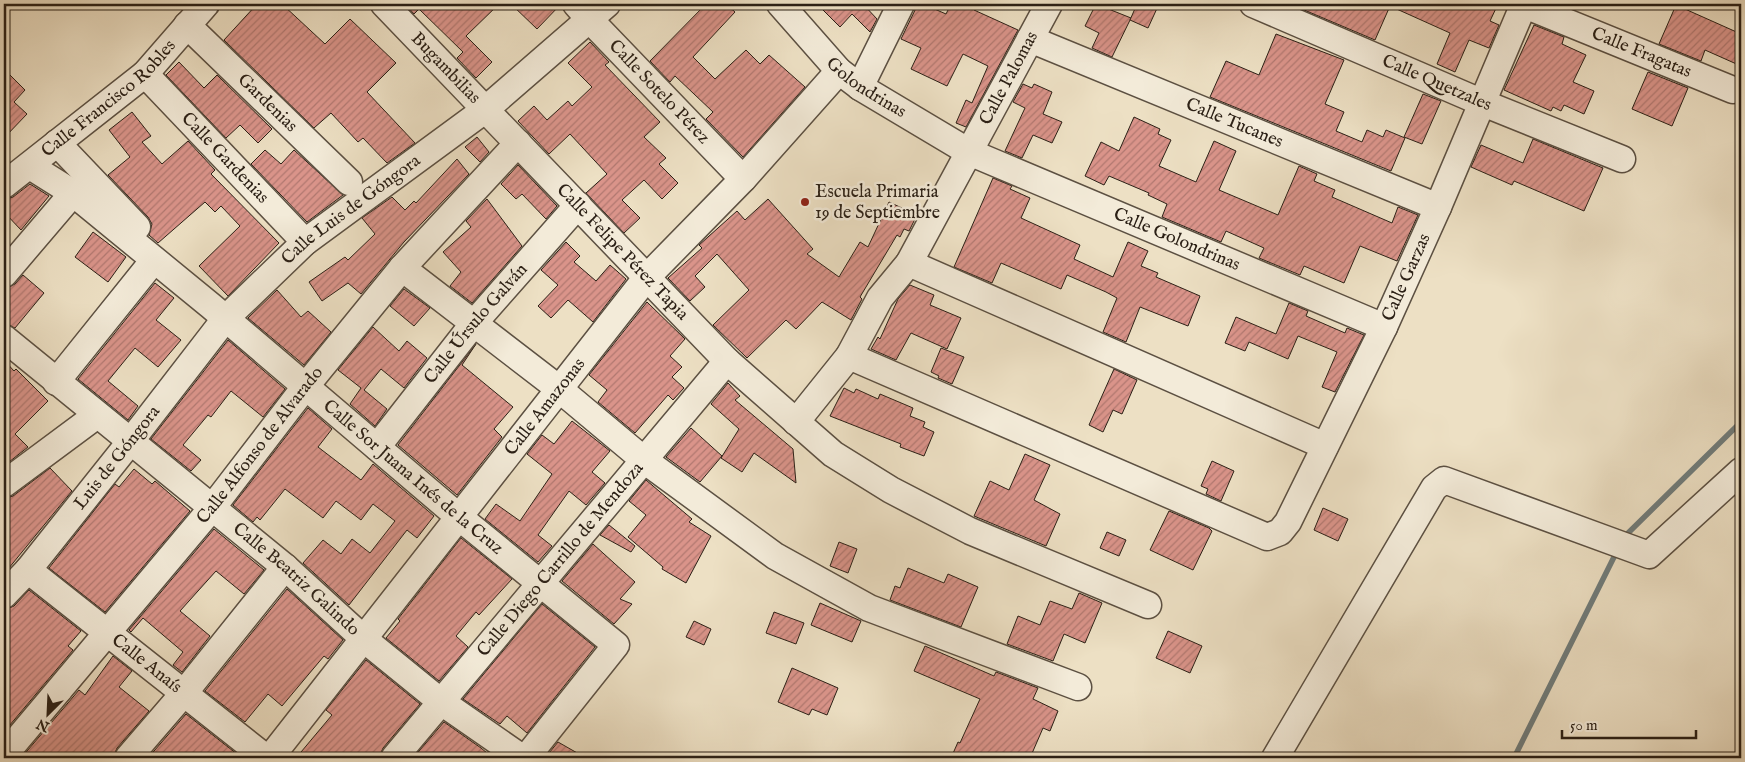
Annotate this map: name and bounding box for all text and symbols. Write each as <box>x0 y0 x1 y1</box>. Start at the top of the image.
street label: Calle Fragatas <box>1588 22 1695 83</box>
street label: Bugambilias <box>406 27 485 109</box>
street label: Calle Palomas <box>974 27 1044 129</box>
street label: Calle Francisco Robles <box>37 35 181 163</box>
street label: Calle Sotelo Pérez <box>604 35 715 149</box>
street label: Calle Quetzales <box>1379 49 1495 117</box>
street label: Golondrinas <box>821 52 910 123</box>
street label: Gardenias <box>232 69 302 137</box>
street label: Calle Tucanes <box>1182 93 1286 153</box>
street label: Calle Gardenias <box>176 107 274 209</box>
street label: Calle Luis de Góngora <box>277 149 425 270</box>
street label: Calle Felipe Pérez Tapia <box>551 179 694 326</box>
place label: Escuela Primaria 19 de Septiembre <box>815 181 940 225</box>
marker: Escuela Primaria 19 de Septiembre <box>799 196 811 208</box>
street label: Calle Golondrinas <box>1110 203 1244 276</box>
street label: Calle Garzas <box>1377 230 1436 325</box>
street label: Calle Úrsulo Galván <box>419 258 533 389</box>
street label: Calle Amazonas <box>500 353 591 461</box>
street label: Calle Alfonso de Alvarado <box>192 362 329 529</box>
street label: Calle Sor Juana Inés de la Cruz <box>318 395 508 560</box>
street label: Luis de Góngora <box>69 401 165 514</box>
street label: Calle Diego Carrillo de Mendoza <box>472 457 649 662</box>
street label: Calle Beatriz Galindo <box>228 518 365 641</box>
street label: Calle Anaís <box>107 629 186 698</box>
north arrow <box>22 690 72 740</box>
scale bar <box>1562 707 1696 739</box>
text: N <box>34 714 53 736</box>
text: 50 m <box>1570 716 1598 735</box>

